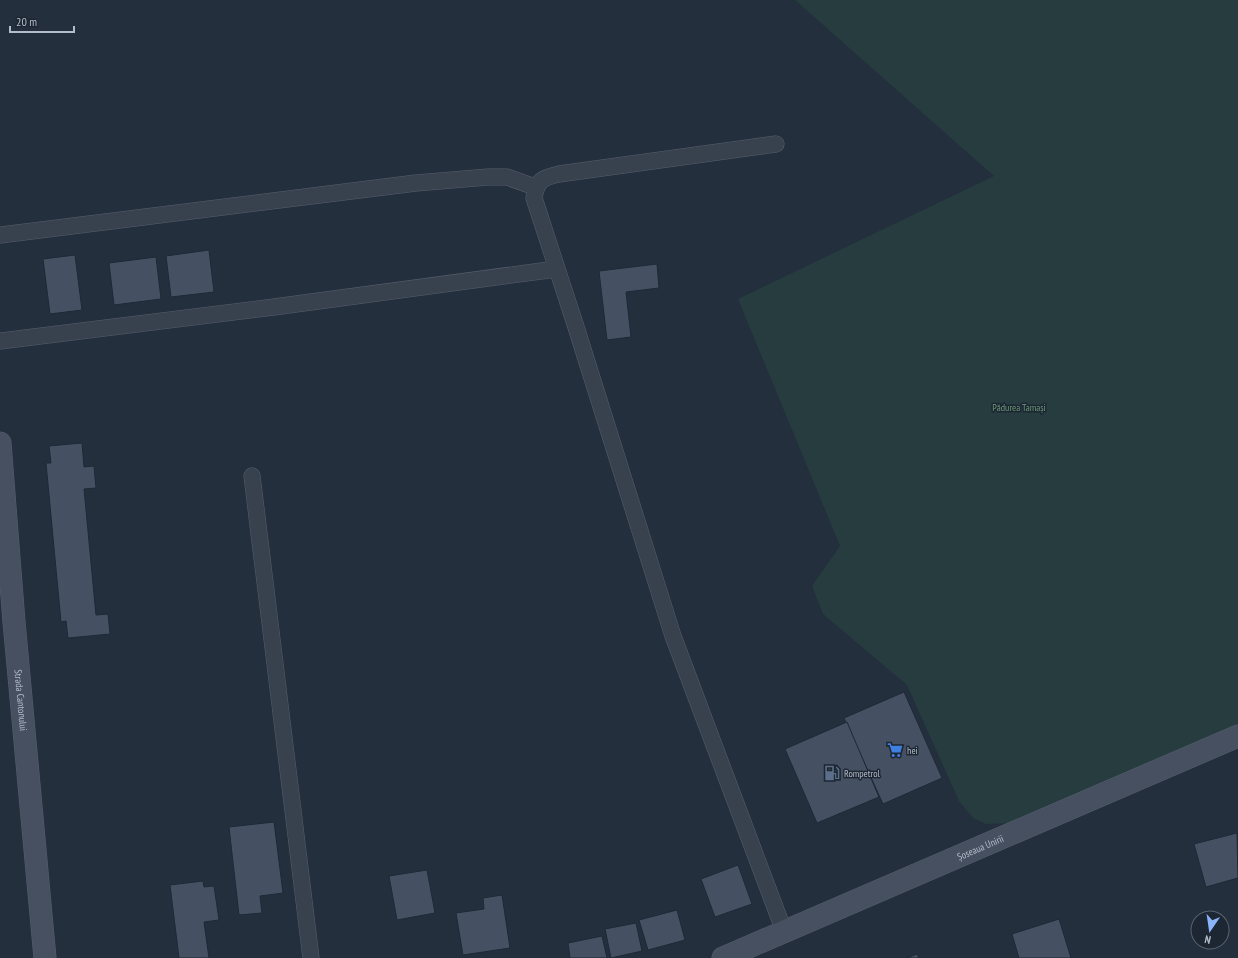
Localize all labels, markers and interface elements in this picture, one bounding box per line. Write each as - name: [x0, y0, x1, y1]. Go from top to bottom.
- scale bar: [10, 8, 74, 34]
- text: 20 m: [16, 14, 37, 29]
- park label: Pădurea Tamași: [992, 401, 1046, 414]
- street label: Strada Cantonului: [11, 669, 30, 731]
- supermarket icon: hei: [886, 741, 904, 759]
- place label: hei: [907, 744, 918, 757]
- fuel station icon: Rompetrol: [823, 764, 841, 782]
- place label: Rompetrol: [844, 767, 881, 780]
- street label: Șoseaua Unirii: [955, 832, 1006, 863]
- north arrow: [1190, 910, 1230, 950]
- text: N: [1203, 932, 1212, 947]

